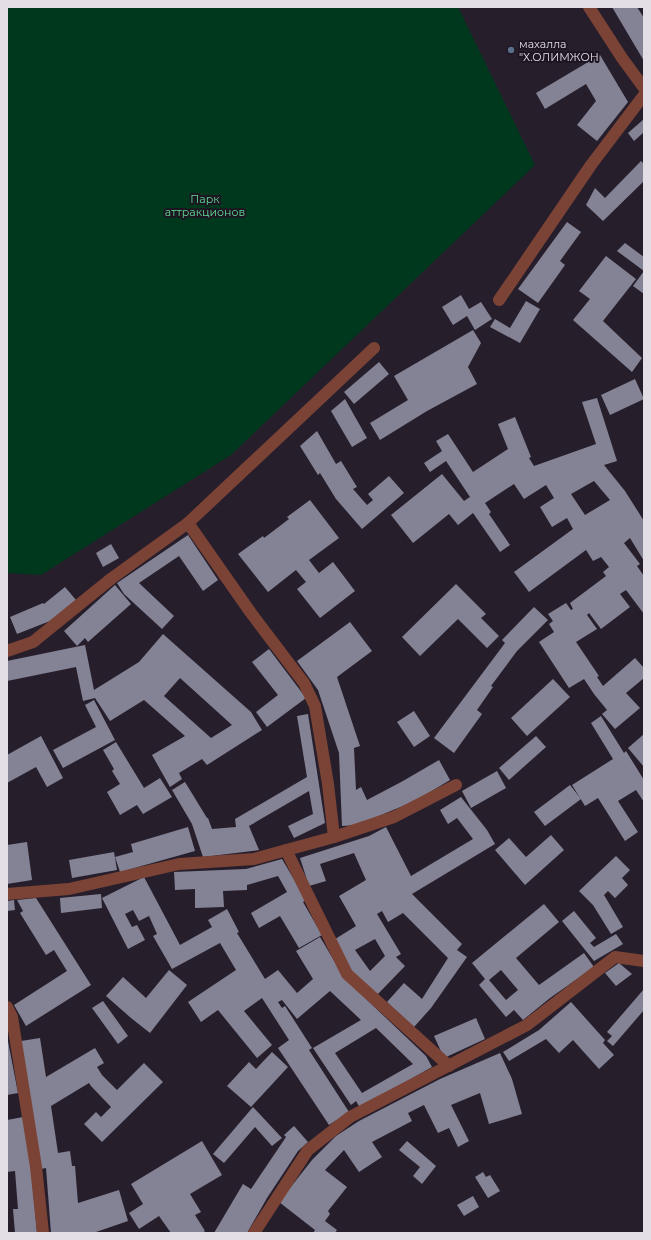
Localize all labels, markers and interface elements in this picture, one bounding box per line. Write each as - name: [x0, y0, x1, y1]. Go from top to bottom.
- place label: махалла "Х.ОЛИМЖОН: [519, 37, 599, 64]
- marker: махалла "Х.ОЛИМЖОН: [506, 45, 516, 55]
- park label: Парк аттракционов: [165, 192, 245, 219]

